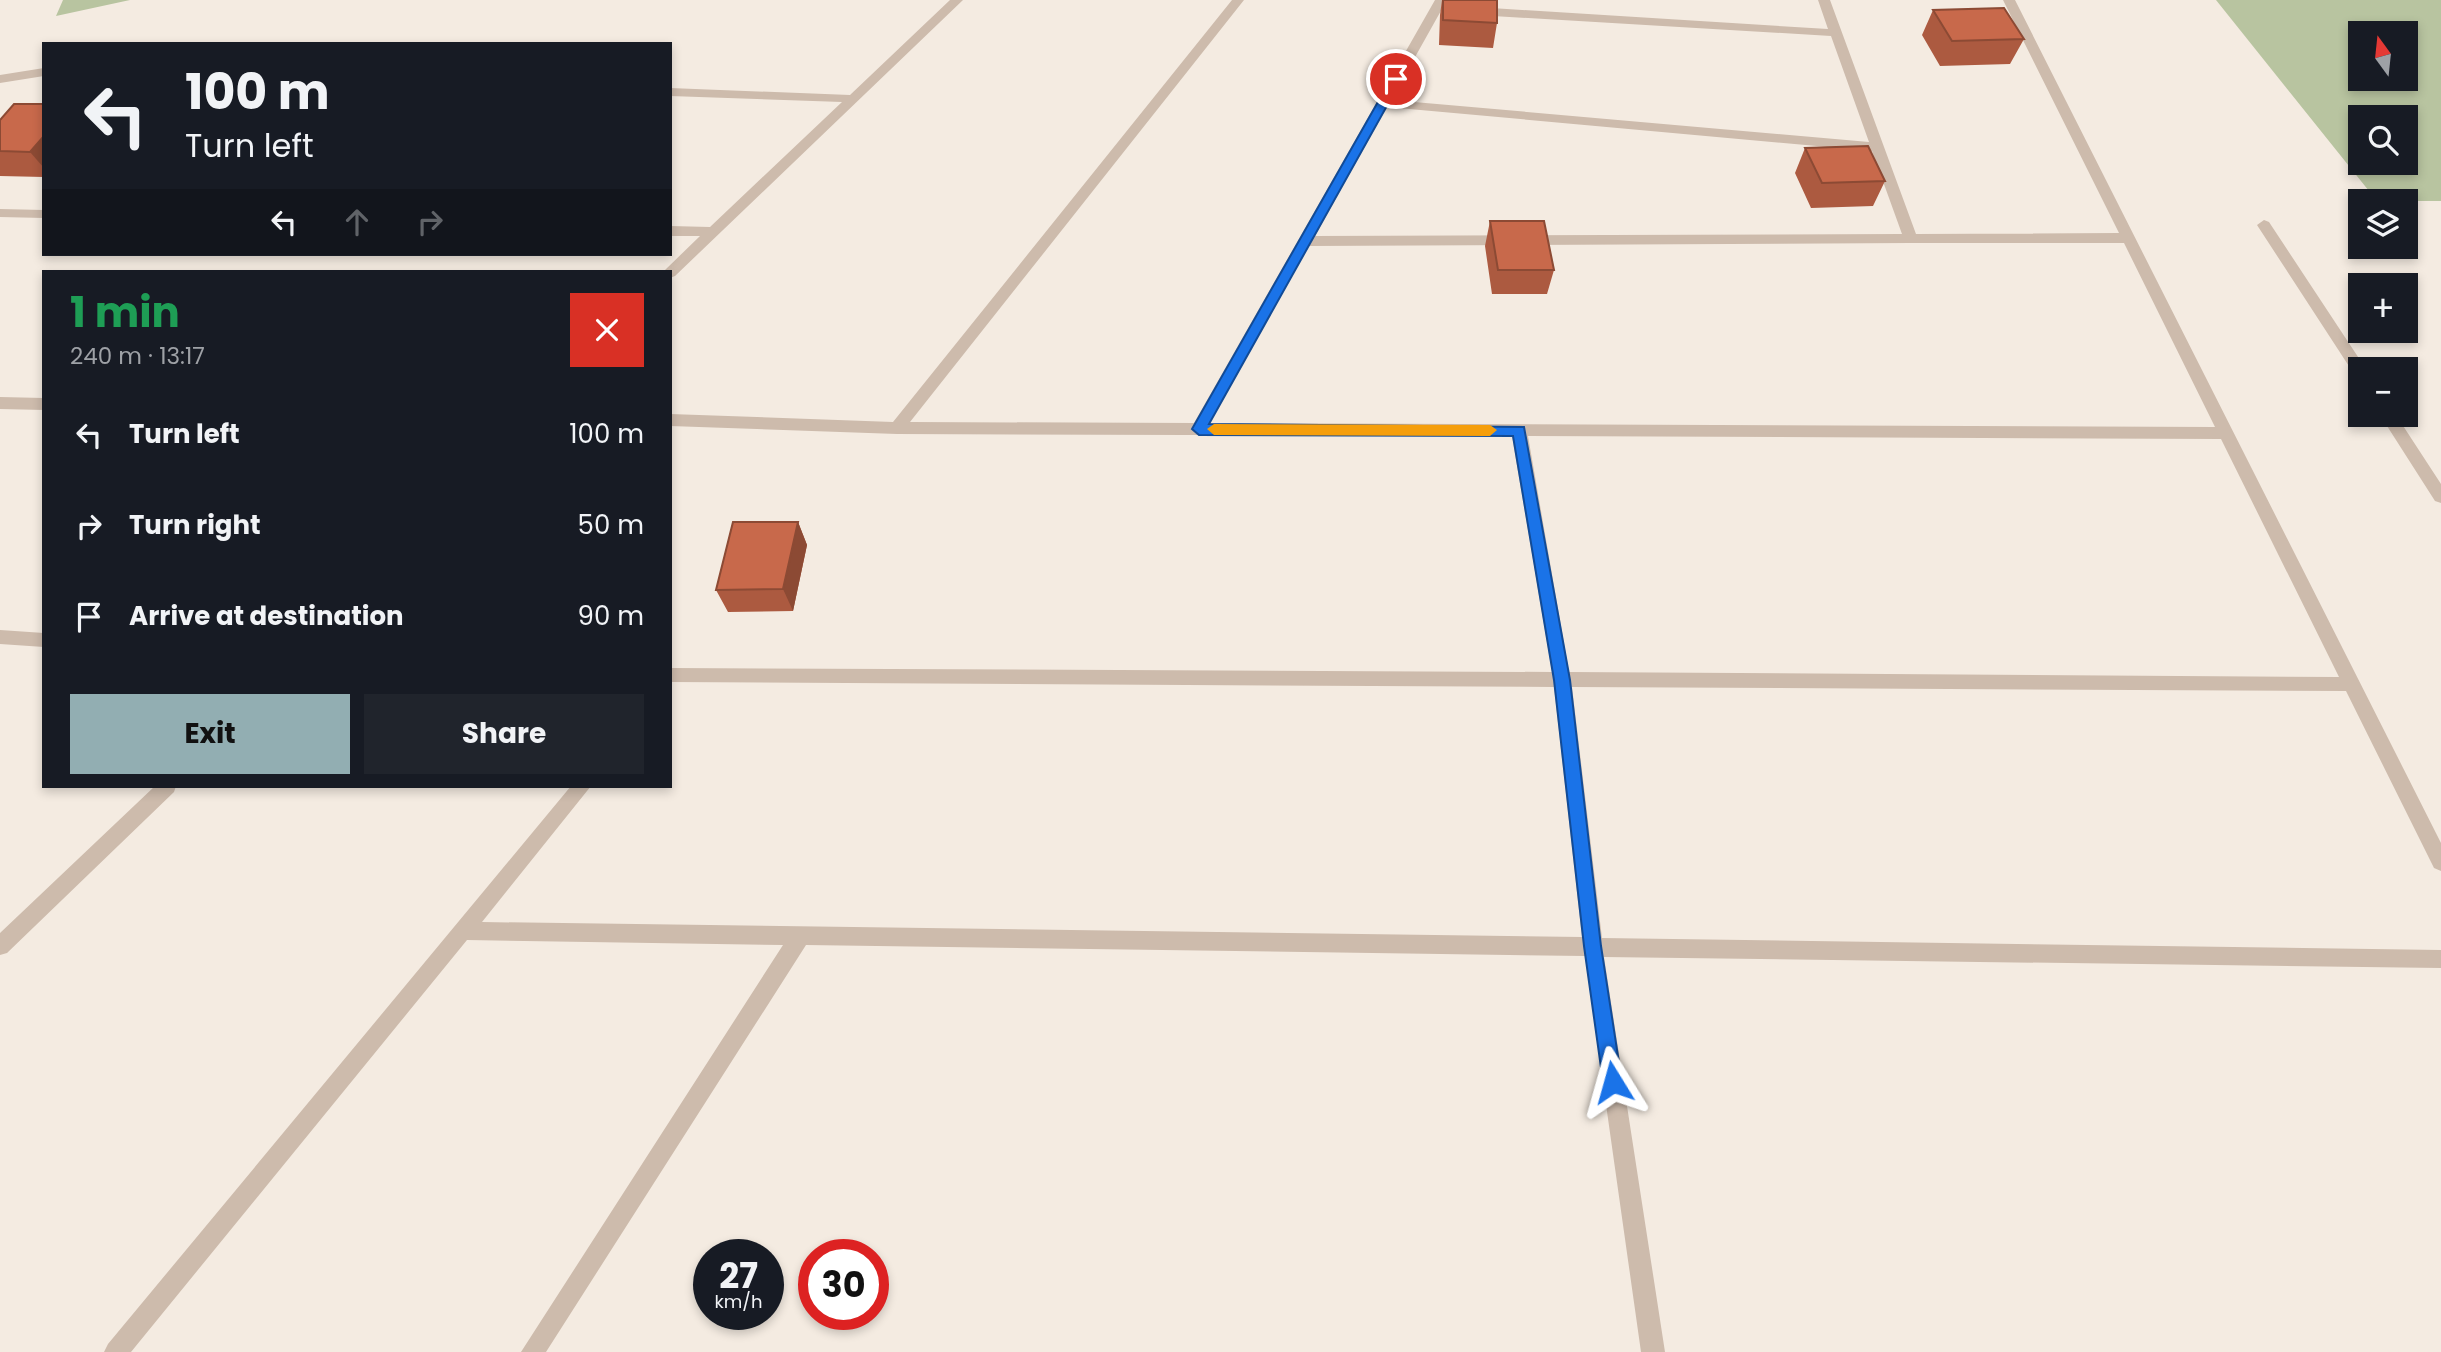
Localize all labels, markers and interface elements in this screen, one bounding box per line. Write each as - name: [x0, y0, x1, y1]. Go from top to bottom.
- north arrow: [2348, 21, 2418, 91]
- map controls: [2348, 21, 2418, 427]
- pin: [1366, 49, 1426, 109]
- text: 100 m: [185, 58, 330, 126]
- icon: arrive: [1377, 60, 1415, 98]
- icon: left: [70, 70, 161, 161]
- button: search: [2348, 105, 2418, 175]
- text: Turn left: [185, 123, 314, 168]
- button: layers: [2348, 189, 2418, 259]
- icon: left: [265, 203, 303, 241]
- icon: ahead: [338, 203, 376, 241]
- icon: right: [411, 203, 449, 241]
- button: +: [2348, 273, 2418, 343]
- text: 1 min: [70, 283, 180, 342]
- button: close: [570, 293, 644, 367]
- text: 240 m · 13:17: [70, 340, 205, 372]
- button: −: [2348, 357, 2418, 427]
- icon: left: [70, 416, 108, 454]
- text: Turn left: [129, 416, 240, 452]
- text: 100 m: [569, 416, 644, 452]
- icon: right: [70, 507, 108, 545]
- text: Turn right: [129, 507, 261, 543]
- text: 50 m: [578, 507, 644, 543]
- icon: arrive: [70, 598, 108, 636]
- text: Arrive at destination: [129, 598, 404, 634]
- text: 90 m: [578, 598, 644, 634]
- button: Exit: [70, 694, 350, 774]
- button: Share: [364, 694, 644, 774]
- position arrow: [1576, 1045, 1650, 1119]
- speed limit sign: 30: [798, 1239, 889, 1330]
- text: 27: [719, 1251, 758, 1300]
- text: km/h: [715, 1289, 762, 1314]

